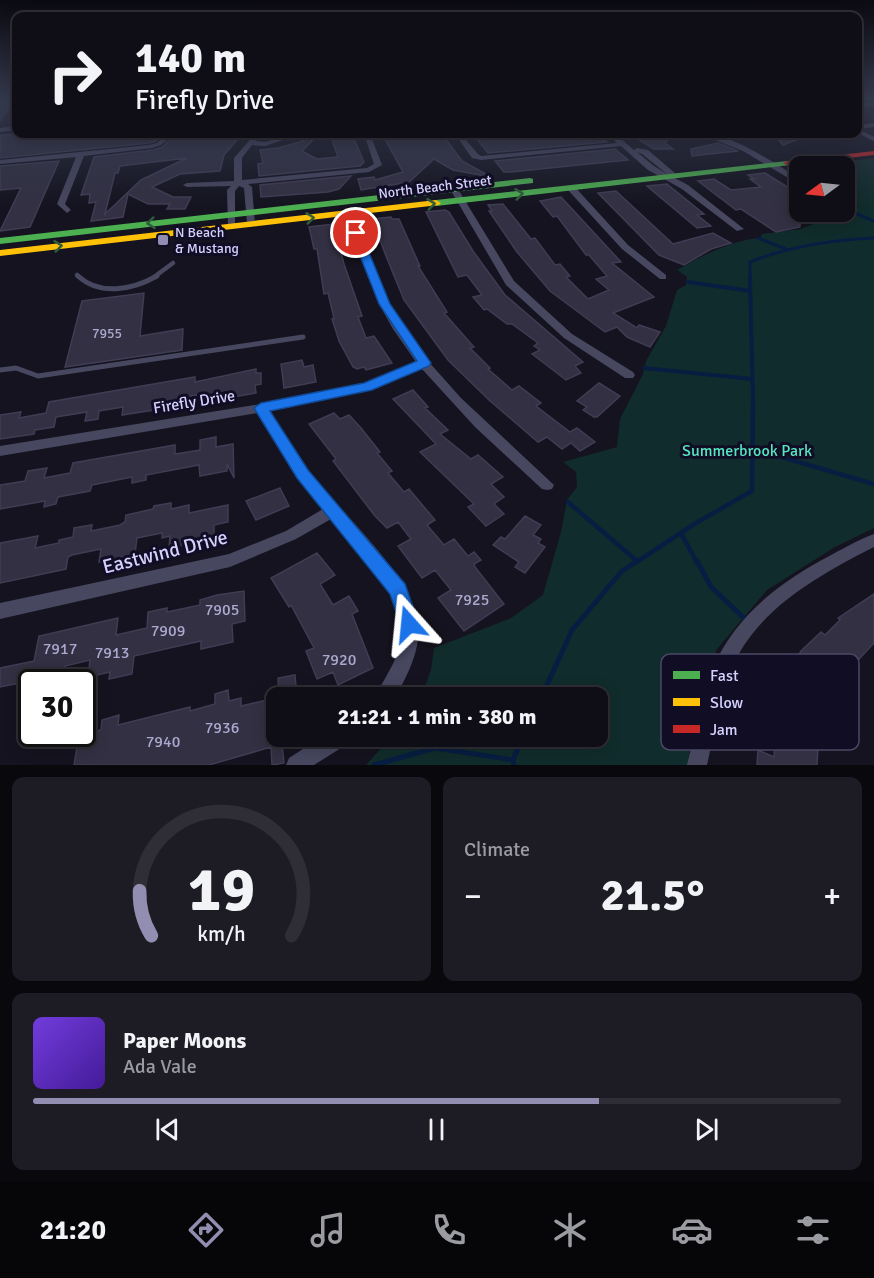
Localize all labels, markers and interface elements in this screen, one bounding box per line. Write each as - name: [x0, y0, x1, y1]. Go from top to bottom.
- text: 140 m: [135, 33, 246, 84]
- icon: right: [36, 36, 114, 114]
- text: Firefly Drive: [135, 84, 275, 117]
- north arrow: [789, 156, 855, 222]
- map controls: [789, 156, 855, 222]
- street label: North Beach Street: [377, 172, 493, 202]
- one-way arrow: [514, 188, 523, 200]
- one-way arrow: [427, 198, 436, 210]
- pin: [330, 207, 381, 258]
- one-way arrow: [305, 212, 314, 225]
- icon: arrive: [339, 216, 372, 249]
- one-way arrow: [147, 217, 156, 229]
- place label: N Beach & Mustang: [175, 224, 239, 257]
- marker: N Beach & Mustang: [156, 233, 170, 247]
- one-way arrow: [54, 240, 63, 253]
- house number: 7955: [92, 325, 122, 342]
- street label: Firefly Drive: [152, 386, 236, 418]
- park label: Summerbrook Park: [682, 441, 812, 461]
- street label: Eastwind Drive: [100, 524, 230, 580]
- house number: 7925: [455, 590, 489, 610]
- position arrow: [377, 592, 441, 656]
- house number: 7905: [205, 600, 239, 620]
- house number: 7909: [151, 621, 185, 641]
- house number: 7917: [43, 639, 77, 659]
- house number: 7913: [95, 643, 129, 663]
- house number: 7920: [322, 650, 356, 670]
- legend: [661, 654, 859, 750]
- text: Fast: [710, 666, 739, 686]
- speed limit sign: 30: [18, 669, 96, 747]
- text: Slow: [710, 693, 744, 713]
- text: 21:21 · 1 min · 380 m: [337, 703, 537, 730]
- house number: 7936: [205, 718, 239, 738]
- text: Jam: [710, 720, 738, 740]
- house number: 7940: [146, 732, 180, 752]
- text: Climate: [464, 837, 530, 862]
- text: 19: [188, 851, 255, 928]
- text: 21.5°: [601, 868, 704, 923]
- text: −: [464, 876, 482, 917]
- text: +: [823, 876, 841, 917]
- text: km/h: [197, 921, 246, 947]
- text: Paper Moons: [123, 1027, 246, 1054]
- text: Ada Vale: [123, 1054, 197, 1079]
- icon: previous: [151, 1113, 184, 1146]
- icon: pause: [420, 1113, 453, 1146]
- icon: next: [690, 1113, 723, 1146]
- icon: directions: [185, 1209, 227, 1251]
- icon: music: [307, 1209, 349, 1251]
- icon: phone: [428, 1209, 470, 1251]
- icon: climate: [549, 1209, 591, 1251]
- icon: car: [671, 1209, 713, 1251]
- icon: filters: [792, 1209, 834, 1251]
- text: 21:20: [40, 1214, 106, 1247]

